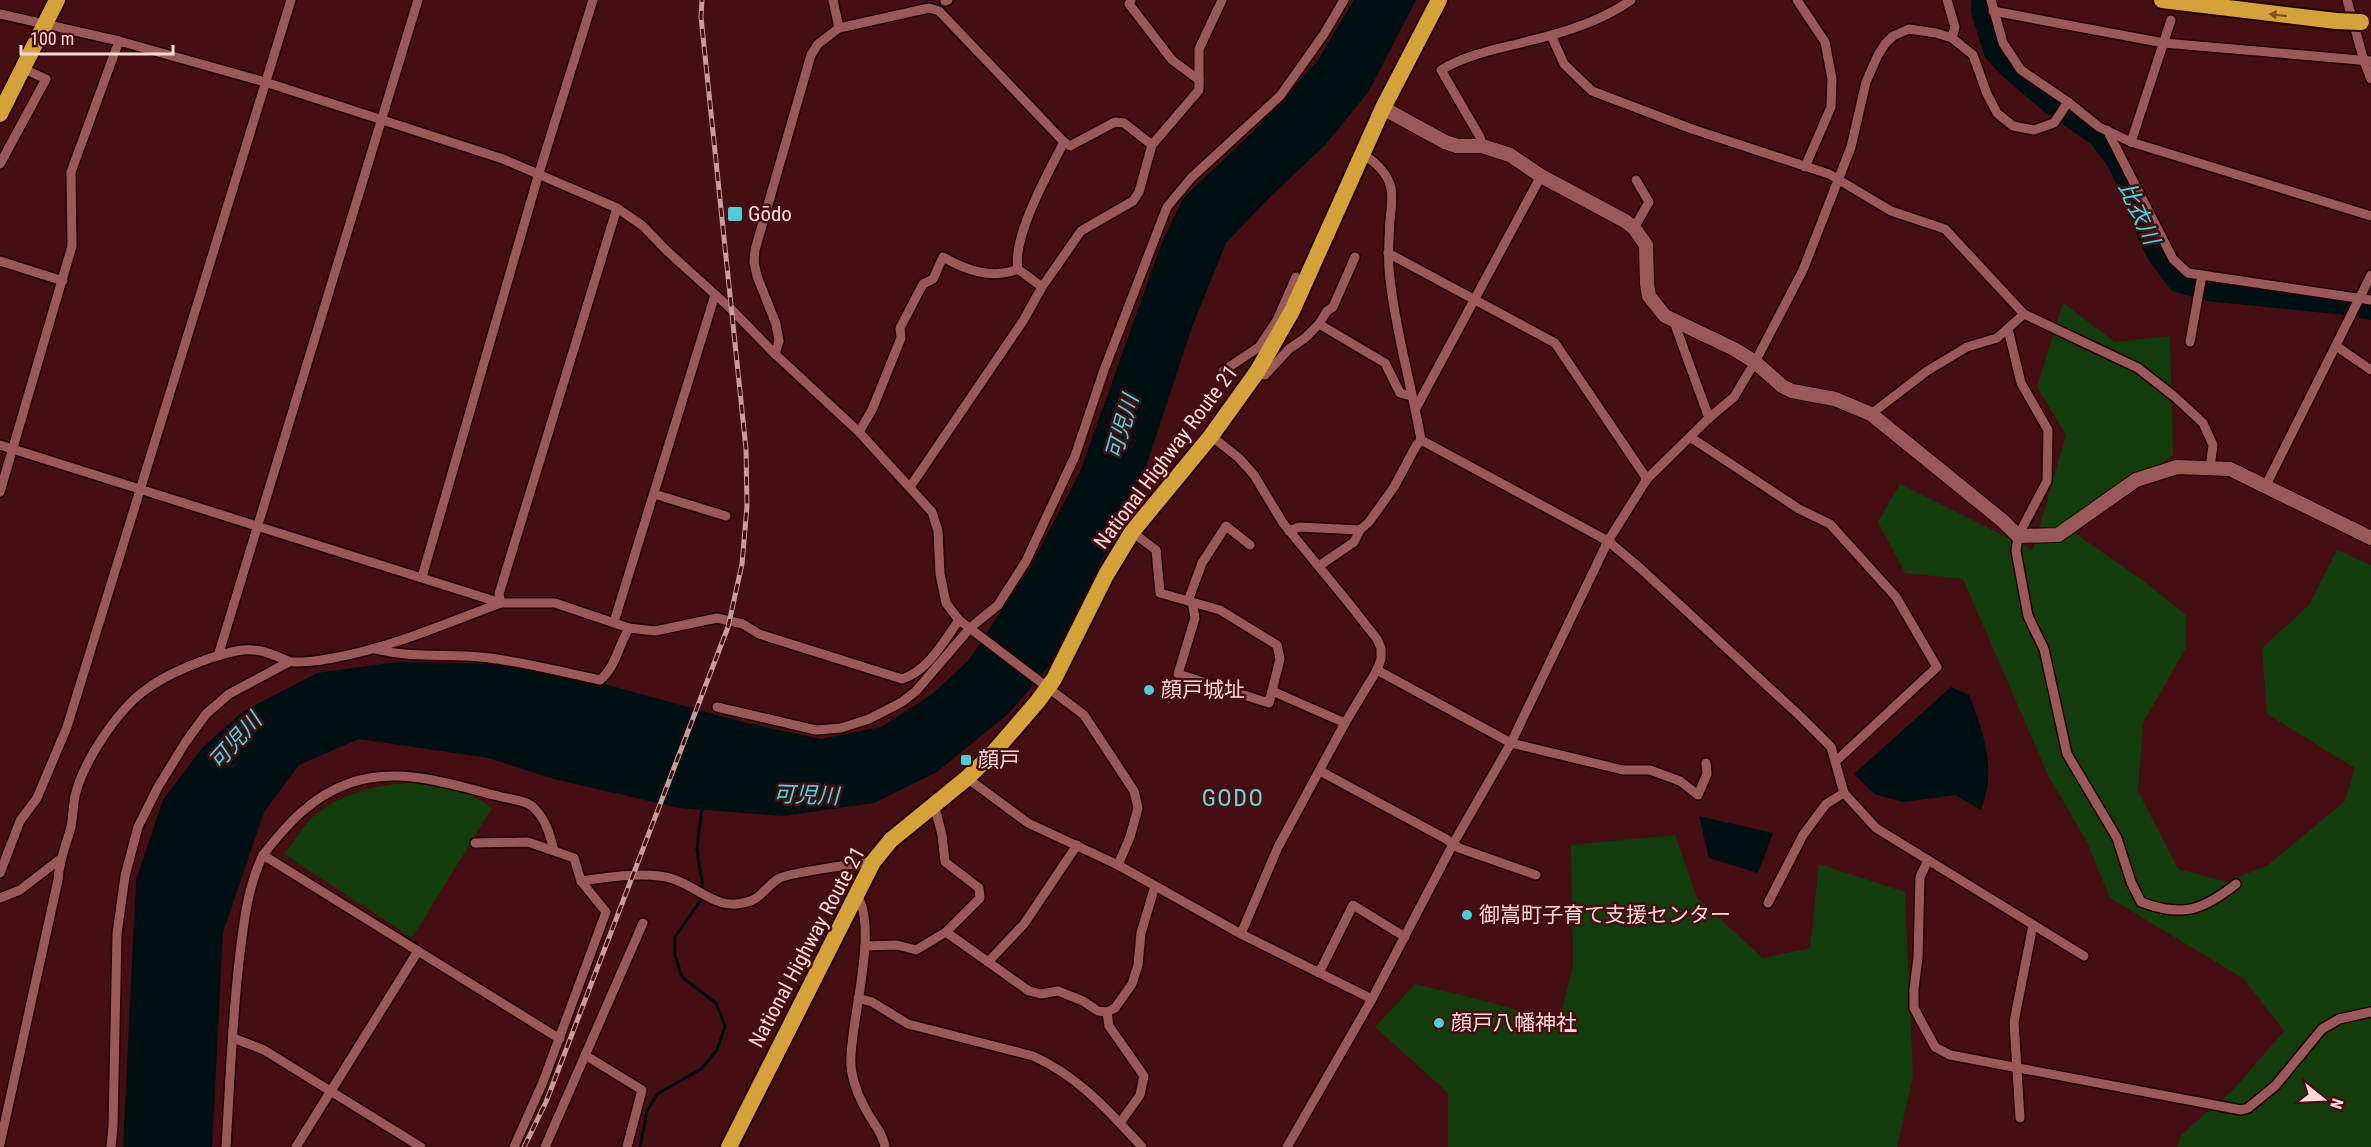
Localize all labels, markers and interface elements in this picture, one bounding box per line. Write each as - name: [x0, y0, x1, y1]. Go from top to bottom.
- one-way arrow: [2268, 11, 2287, 20]
- scale bar: [21, 18, 172, 56]
- text: 100 m: [30, 28, 74, 49]
- water label: 比衣川: [2114, 178, 2165, 250]
- place label: Gōdo: [748, 202, 792, 226]
- marker: Gōdo: [726, 205, 744, 223]
- street label: National Highway Route 21: [1089, 361, 1243, 553]
- water label: 可児川: [1101, 390, 1144, 462]
- place label: 顔戸城址: [1161, 678, 1245, 702]
- marker: 顔戸城址: [1142, 683, 1156, 697]
- water label: 可児川: [204, 707, 268, 774]
- place label: 顔戸: [978, 748, 1020, 772]
- marker: 顔戸: [959, 753, 973, 767]
- water label: 可児川: [773, 781, 841, 809]
- district label: GODO: [1202, 784, 1264, 812]
- street label: National Highway Route 21: [744, 843, 870, 1051]
- place label: 御嵩町子育て支援センター: [1479, 903, 1731, 927]
- marker: 御嵩町子育て支援センター: [1460, 908, 1474, 922]
- place label: 顔戸八幡神社: [1451, 1011, 1577, 1035]
- marker: 顔戸八幡神社: [1432, 1016, 1446, 1030]
- north arrow: [2293, 1069, 2353, 1129]
- text: N: [2326, 1096, 2347, 1111]

